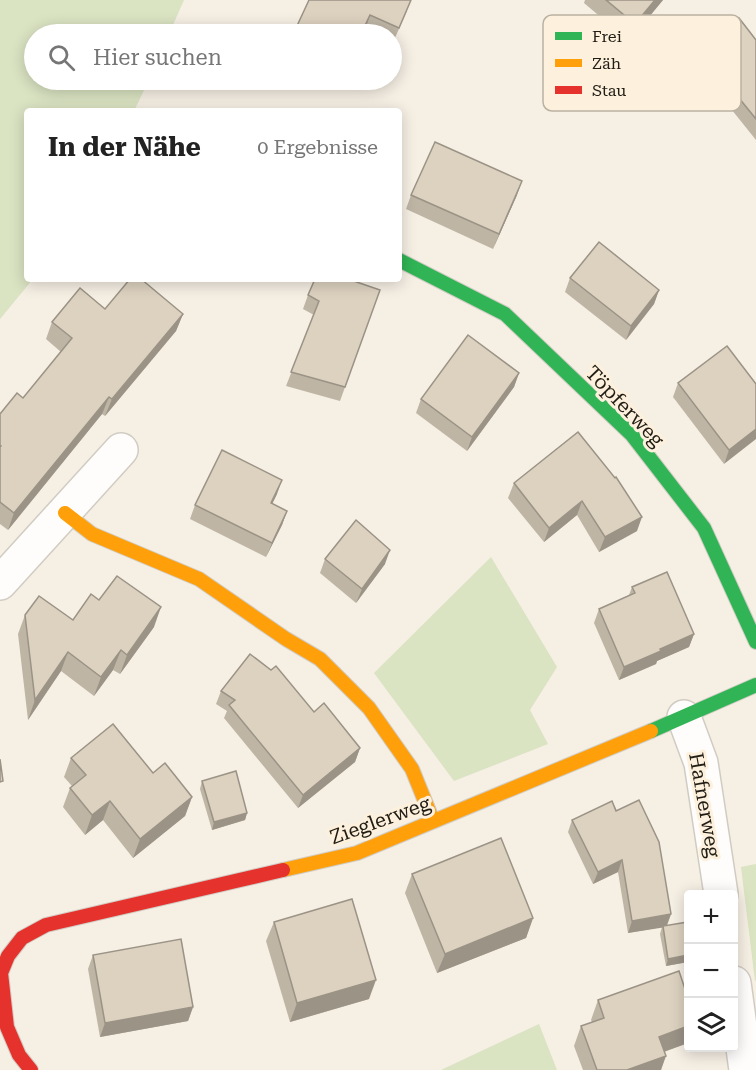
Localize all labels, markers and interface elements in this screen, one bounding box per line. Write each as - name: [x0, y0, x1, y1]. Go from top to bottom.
- legend: [543, 15, 741, 111]
- search box: [24, 24, 402, 90]
- text: Frei: [592, 27, 622, 46]
- icon: search: [45, 41, 78, 74]
- text: Hier suchen: [93, 45, 222, 70]
- text: Zäh: [592, 54, 621, 73]
- text: Stau: [592, 81, 626, 100]
- text: In der Nähe: [48, 132, 201, 162]
- text: 0 Ergebnisse: [257, 135, 378, 159]
- street label: Töpferweg: [581, 361, 670, 452]
- street label: Hafnerweg: [684, 751, 726, 860]
- street label: Zieglerweg: [326, 791, 434, 849]
- map controls: [684, 890, 738, 1052]
- button: +: [684, 890, 738, 944]
- button: −: [684, 944, 738, 998]
- button: layers: [684, 998, 738, 1052]

